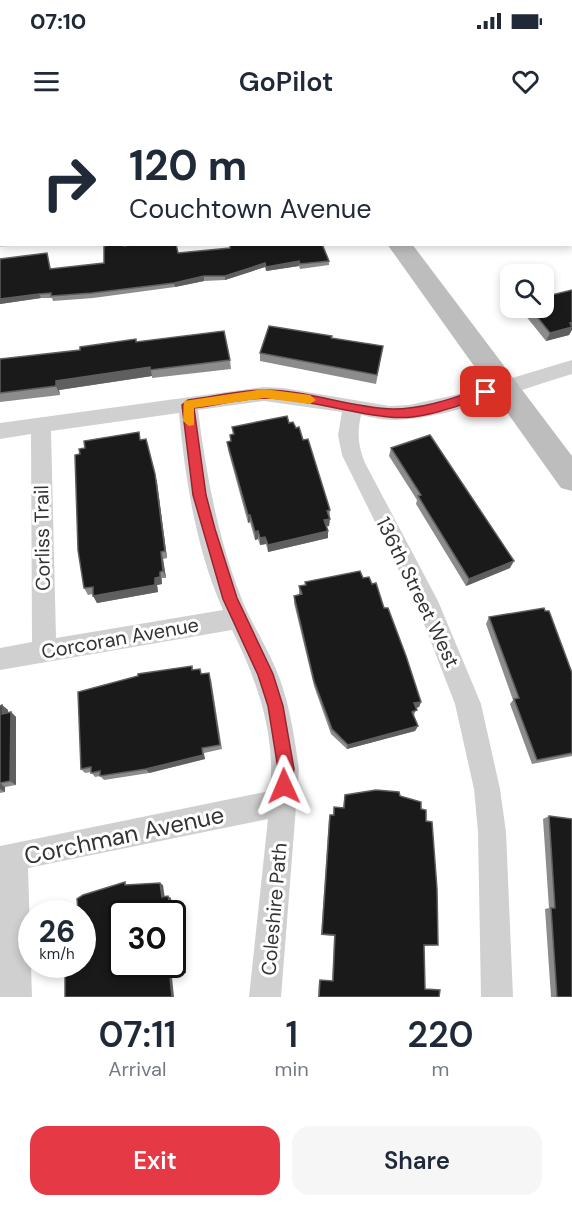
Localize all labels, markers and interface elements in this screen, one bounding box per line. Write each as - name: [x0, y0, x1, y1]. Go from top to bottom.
- text: 07:10: [30, 7, 86, 36]
- text: GoPilot: [239, 64, 333, 99]
- icon: menu: [30, 65, 63, 98]
- icon: heart: [509, 65, 542, 98]
- text: 120 m: [129, 138, 247, 193]
- icon: right: [30, 144, 108, 222]
- text: Couchtown Avenue: [129, 191, 372, 226]
- map controls: [500, 264, 554, 318]
- button: search: [500, 264, 554, 318]
- pin: [460, 366, 511, 417]
- icon: arrive: [469, 375, 502, 408]
- street label: Corliss Trail: [28, 485, 56, 591]
- street label: 136th Street West: [370, 512, 466, 672]
- street label: Corcoran Avenue: [39, 611, 201, 665]
- position arrow: [252, 754, 316, 818]
- street label: Corchman Avenue: [21, 799, 227, 871]
- street label: Coleshire Path: [255, 842, 293, 976]
- speed limit sign: 30: [108, 900, 186, 978]
- text: 26: [39, 912, 75, 951]
- text: km/h: [39, 944, 75, 964]
- text: 07:11: [98, 1011, 176, 1058]
- text: 1: [285, 1011, 298, 1058]
- text: 220: [407, 1011, 474, 1058]
- text: Arrival: [108, 1056, 166, 1082]
- text: min: [275, 1056, 309, 1082]
- text: m: [431, 1056, 449, 1082]
- button: Exit: [30, 1126, 280, 1195]
- button: Share: [292, 1126, 542, 1195]

